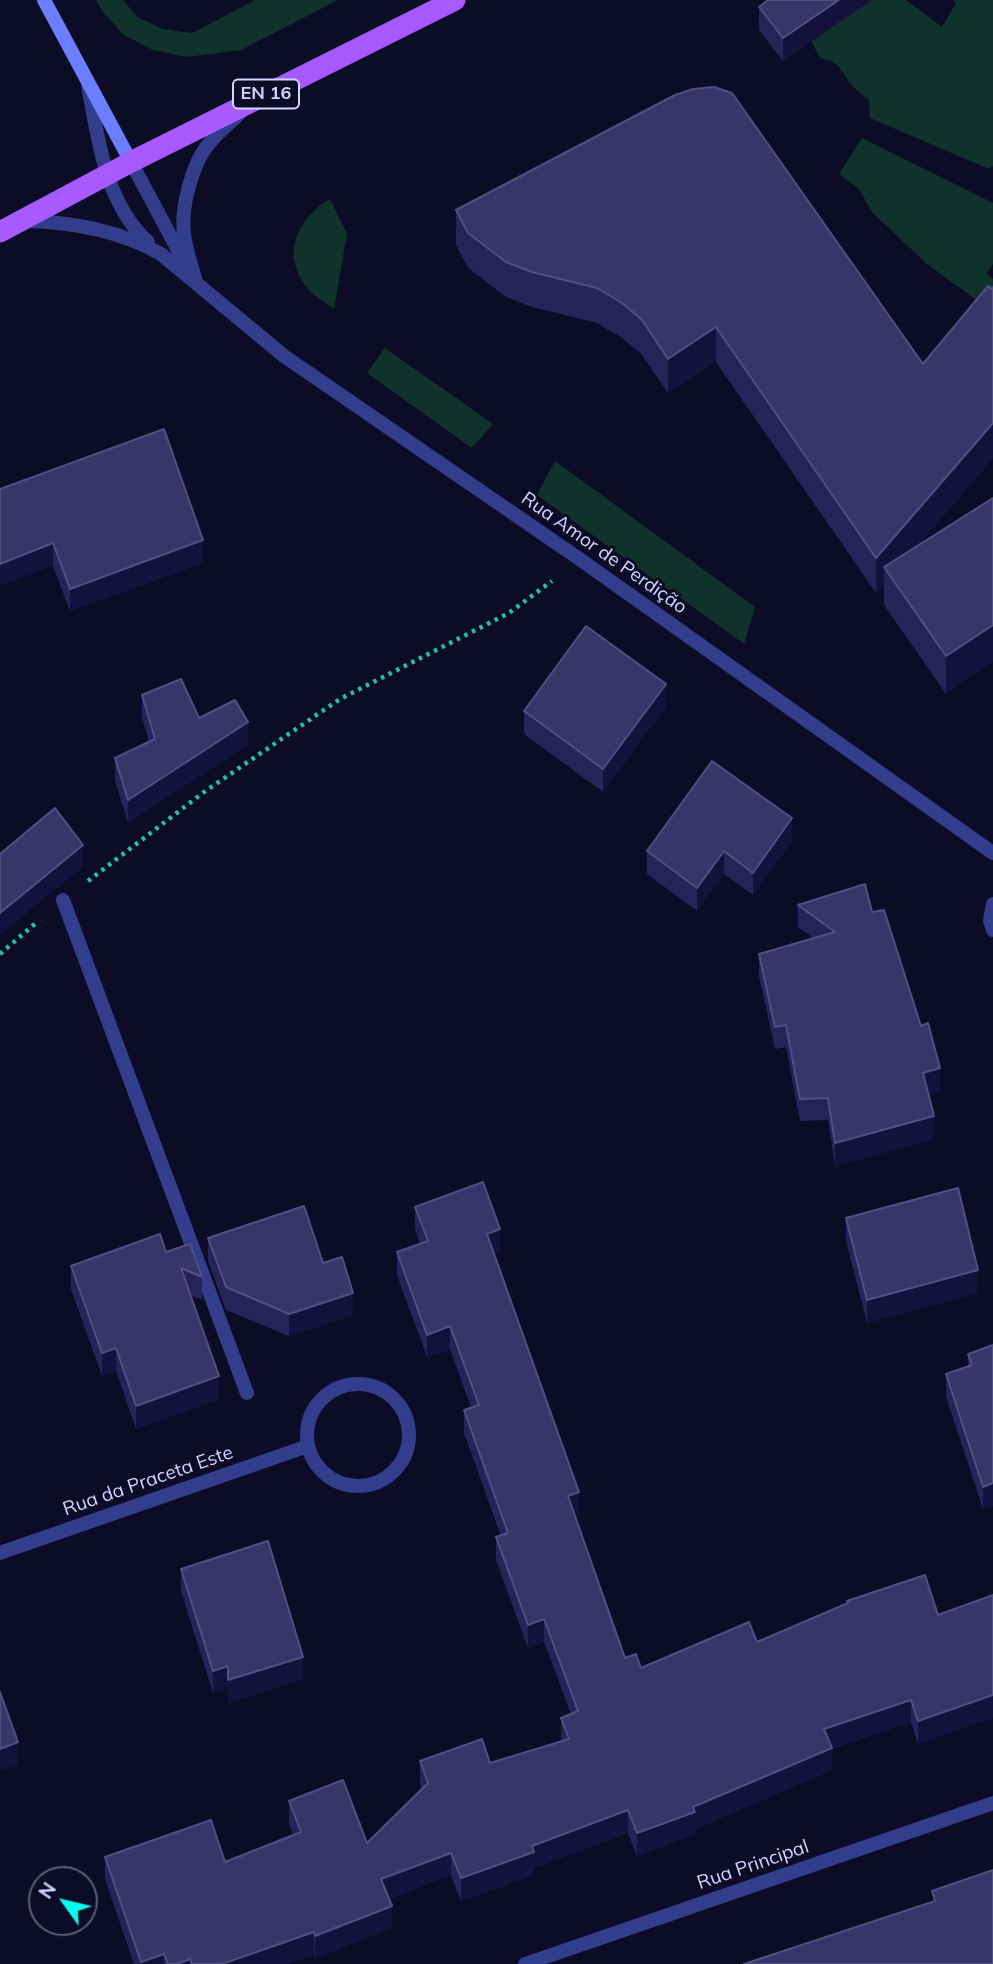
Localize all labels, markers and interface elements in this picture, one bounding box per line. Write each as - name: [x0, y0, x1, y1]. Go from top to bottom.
- road number: EN 16: [233, 80, 299, 108]
- street label: Rua Amor de Perdição: [517, 487, 691, 619]
- street label: Rua da Praceta Este: [60, 1441, 236, 1521]
- street label: Rua Principal: [694, 1835, 812, 1895]
- north arrow: [28, 1866, 98, 1936]
- text: N: [33, 1878, 61, 1903]

